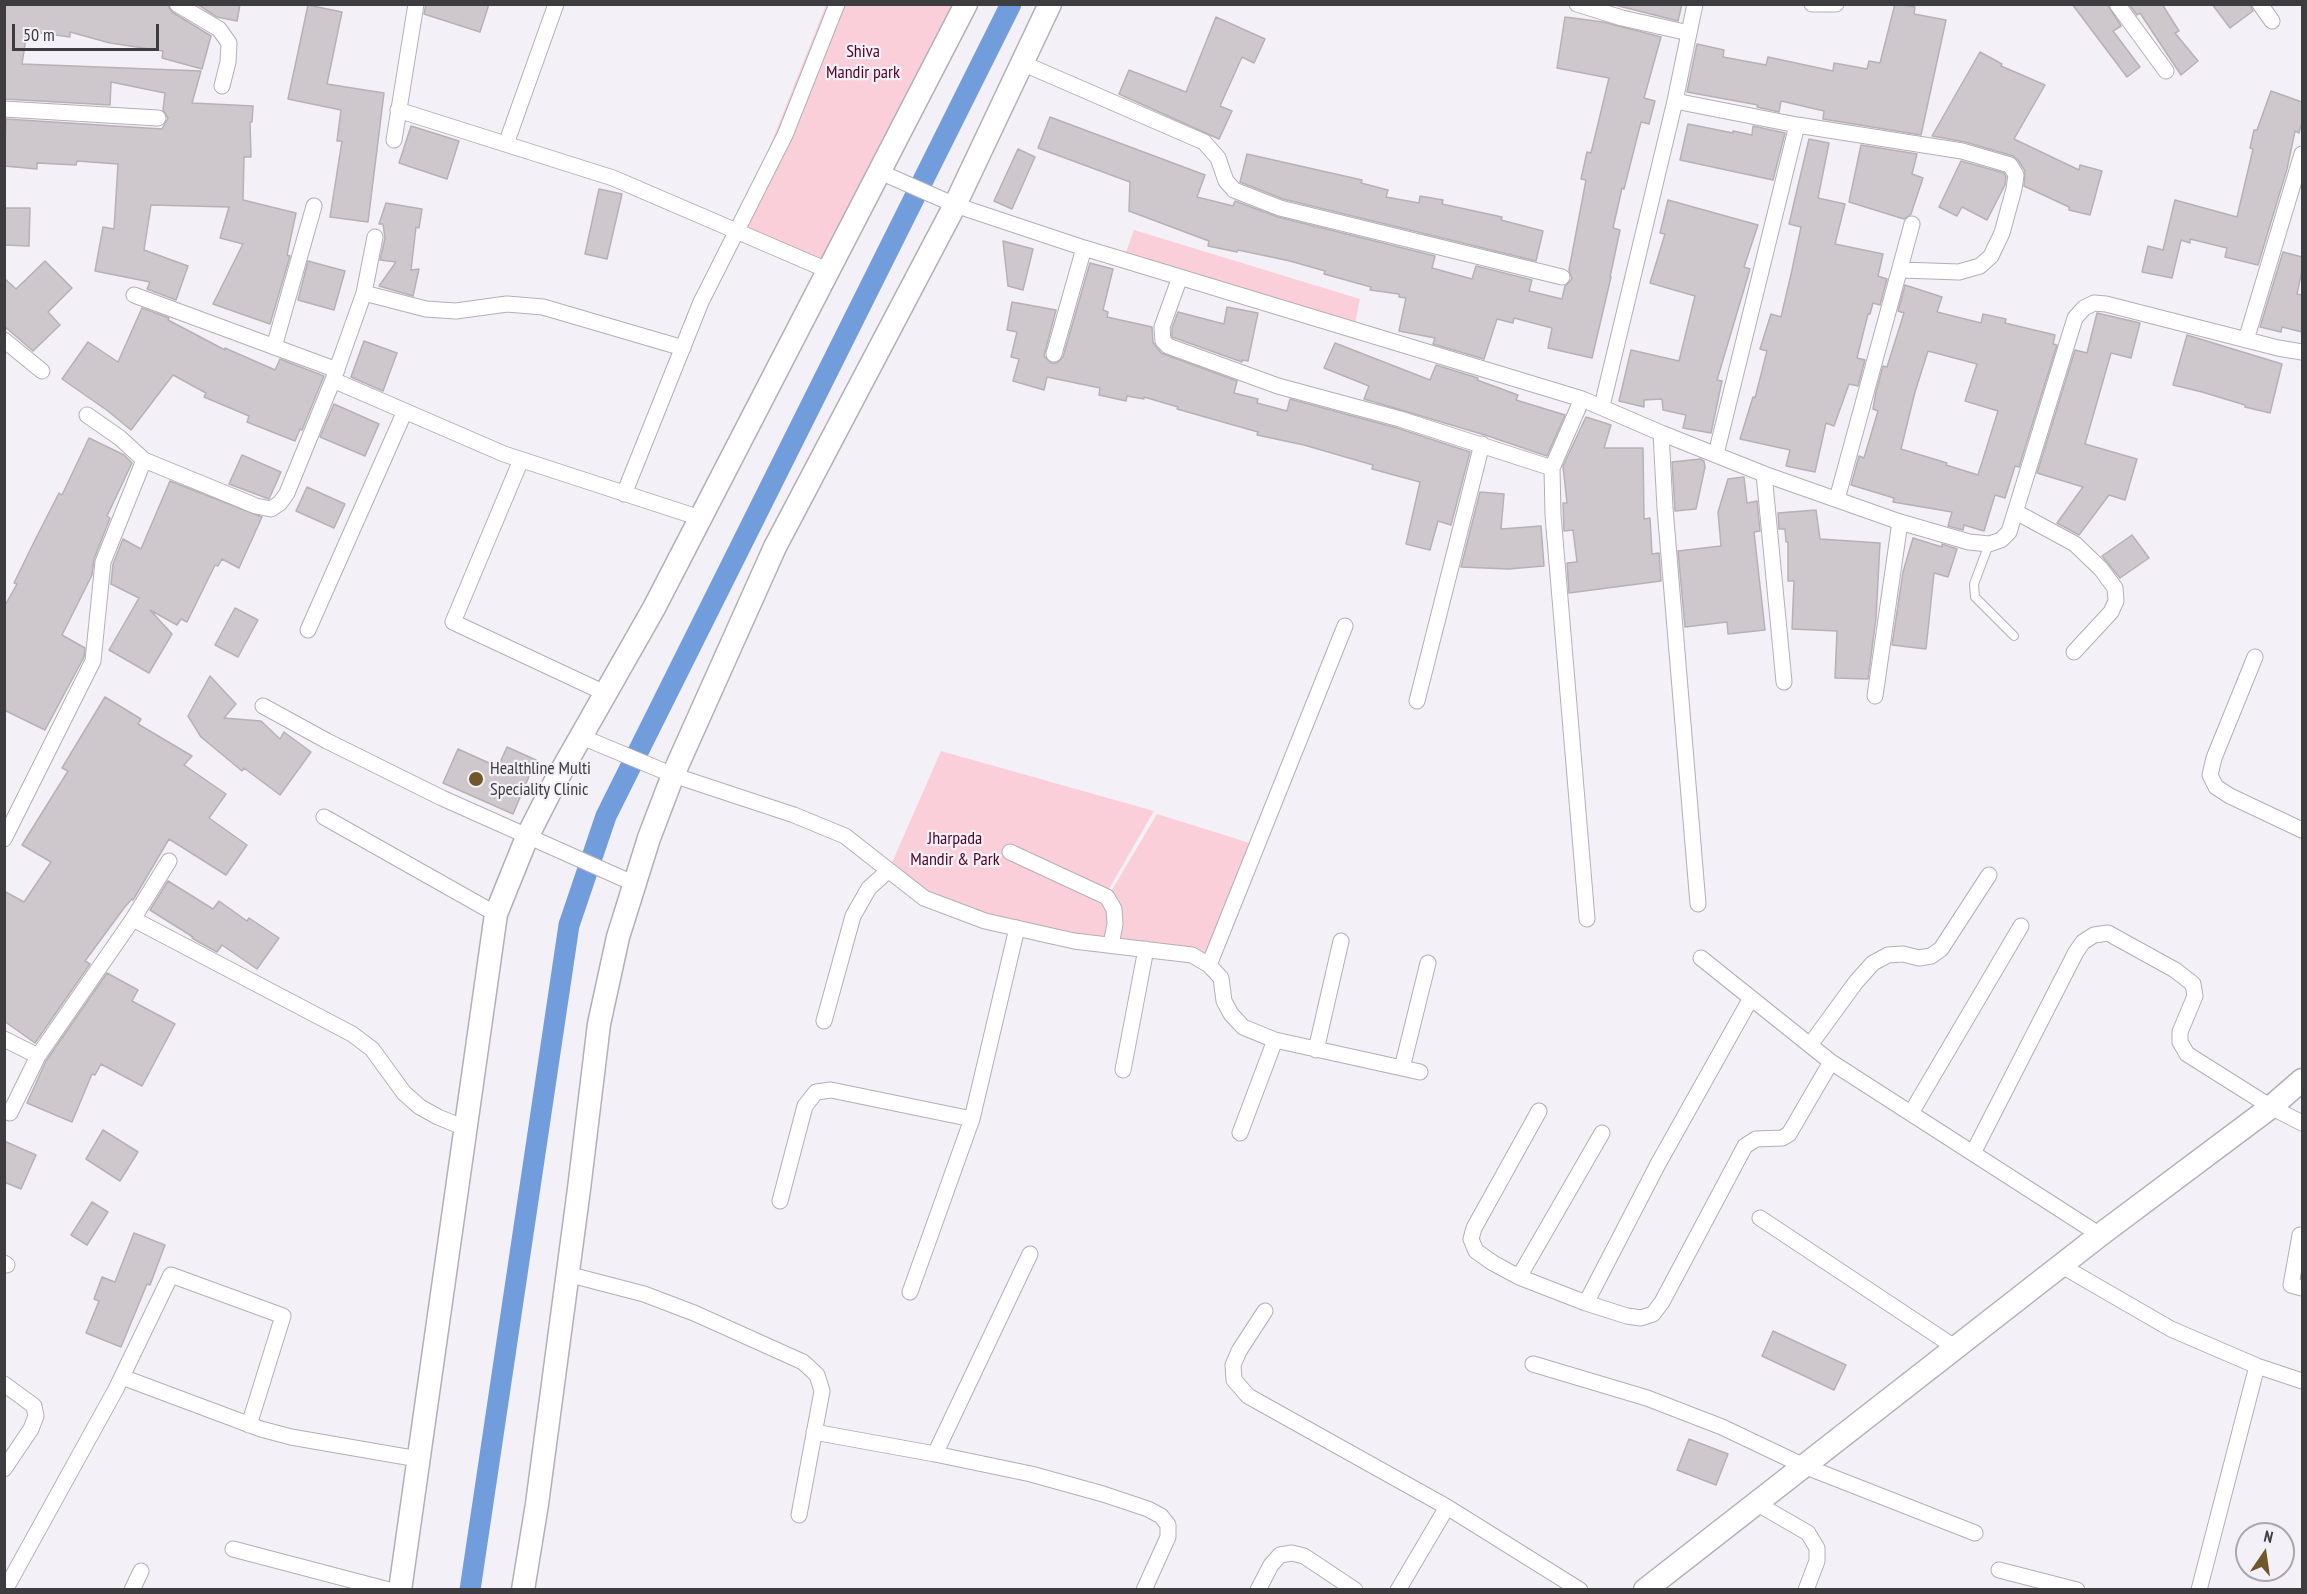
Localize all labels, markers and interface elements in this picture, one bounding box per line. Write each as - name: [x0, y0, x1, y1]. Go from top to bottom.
- scale bar: [15, 12, 162, 50]
- text: 50 m: [23, 23, 55, 46]
- park label: Shiva Mandir park: [826, 41, 900, 84]
- place label: Healthline Multi Speciality Clinic: [490, 758, 591, 800]
- marker: Healthline Multi Speciality Clinic: [467, 770, 485, 788]
- park label: Jharpada Mandir & Park: [910, 828, 1000, 870]
- north arrow: [2235, 1522, 2295, 1582]
- text: N: [2262, 1526, 2275, 1547]

